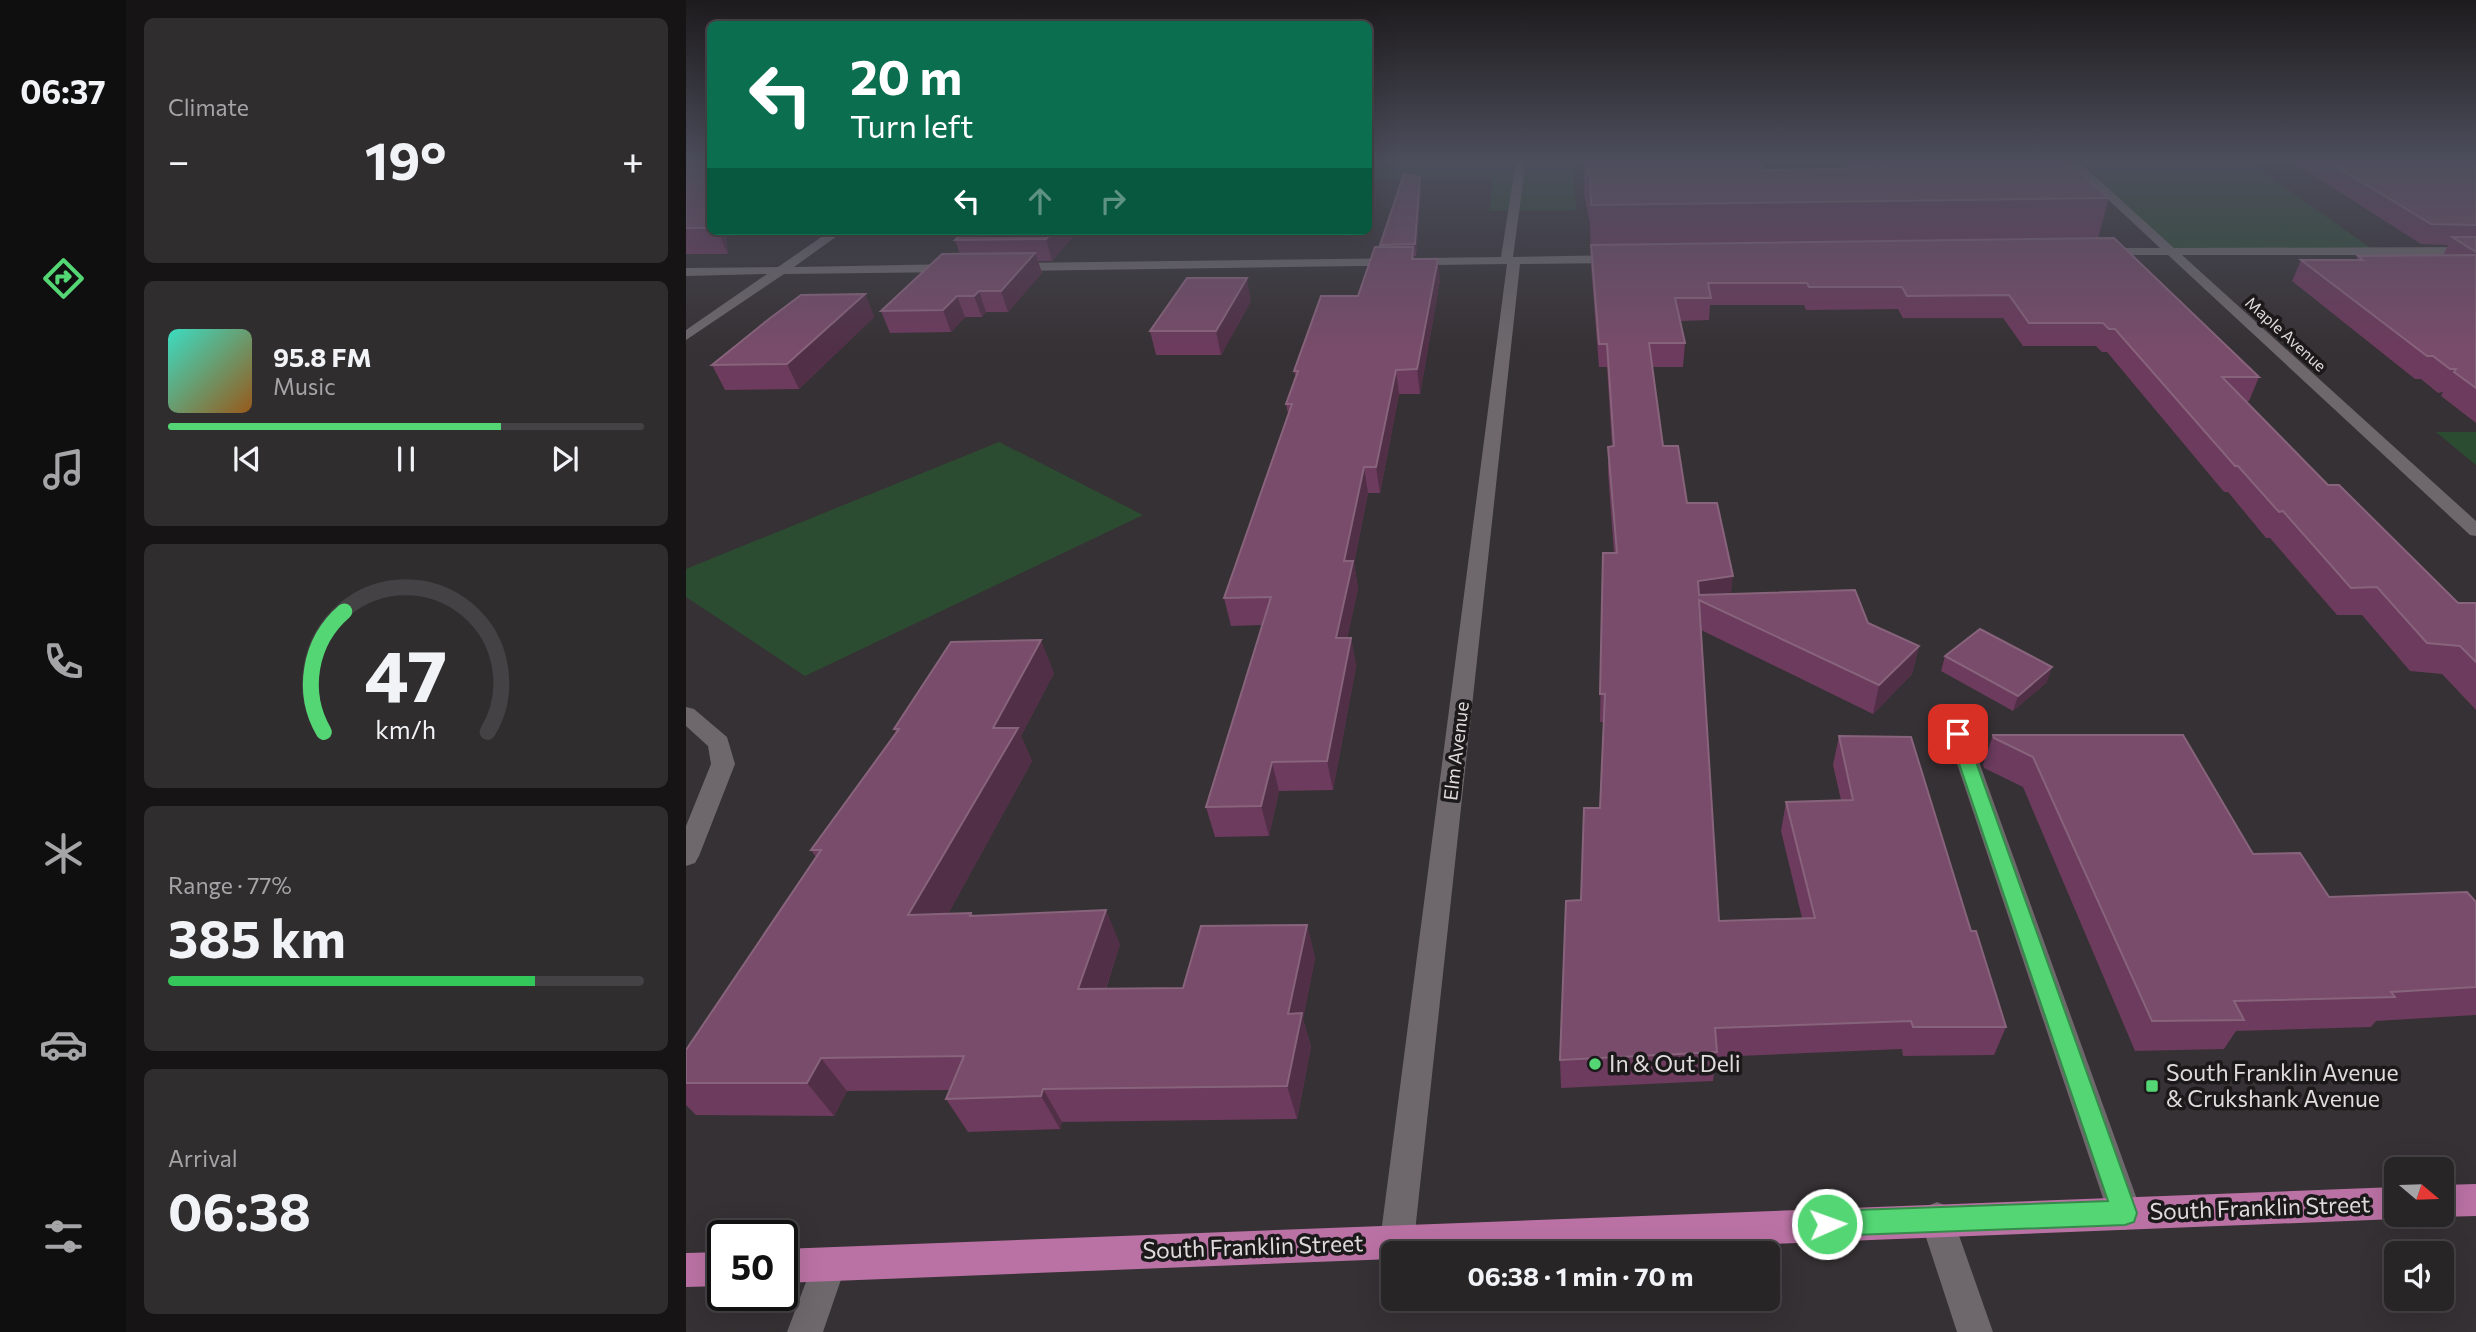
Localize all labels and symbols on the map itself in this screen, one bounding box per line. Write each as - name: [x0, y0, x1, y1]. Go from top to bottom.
- street label: Maple Avenue: [2242, 292, 2331, 375]
- street label: Elm Avenue: [1438, 700, 1473, 802]
- pin: [1928, 704, 1988, 764]
- place label: In & Out Deli: [1609, 1049, 1741, 1077]
- marker: In & Out Deli: [1587, 1056, 1603, 1072]
- place label: South Franklin Avenue & Crukshank Avenue: [2166, 1058, 2399, 1112]
- marker: South Franklin Avenue & Crukshank Avenue: [2144, 1078, 2160, 1094]
- north arrow: [2384, 1157, 2454, 1227]
- position arrow: [1790, 1187, 1864, 1261]
- street label: South Franklin Street: [2149, 1189, 2371, 1225]
- speed limit sign: 50: [707, 1220, 798, 1311]
- street label: South Franklin Street: [1142, 1228, 1364, 1264]

